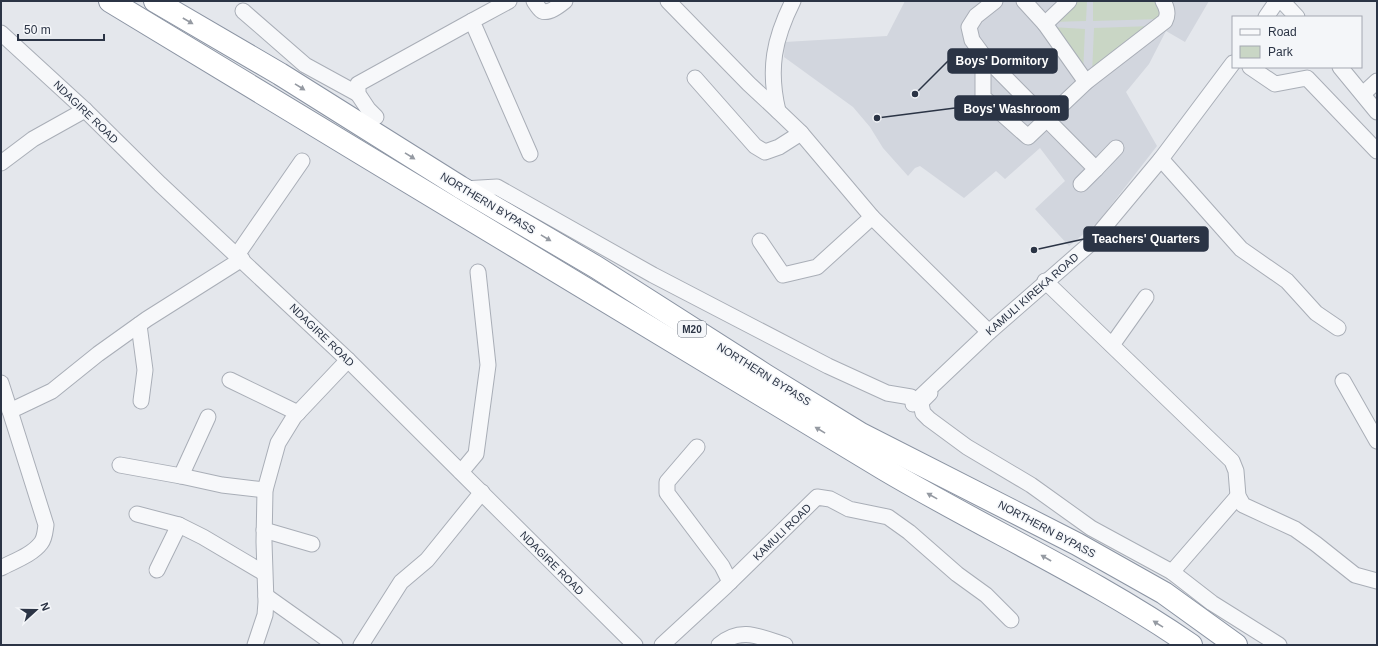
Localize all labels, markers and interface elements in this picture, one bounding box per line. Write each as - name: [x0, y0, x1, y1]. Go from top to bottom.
- scale bar: [18, 16, 104, 42]
- legend: [1232, 16, 1362, 68]
- one-way arrow: [182, 17, 194, 24]
- text: 50 m: [24, 23, 51, 37]
- text: Road: [1268, 25, 1297, 39]
- text: Park: [1268, 45, 1294, 59]
- callout: Boys' Dormitory: [948, 49, 1057, 73]
- text: Boys' Dormitory: [956, 54, 1049, 68]
- street label: NDAGIRE ROAD: [51, 78, 121, 146]
- one-way arrow: [295, 83, 305, 91]
- callout: Boys' Washroom: [955, 96, 1068, 120]
- text: Boys' Washroom: [963, 102, 1061, 116]
- one-way arrow: [405, 152, 416, 160]
- street label: NORTHERN BYPASS: [438, 170, 538, 236]
- callout: Teachers' Quarters: [1084, 227, 1208, 251]
- text: Teachers' Quarters: [1092, 232, 1200, 246]
- one-way arrow: [540, 234, 552, 241]
- street label: KAMULI KIREKA ROAD: [983, 251, 1081, 337]
- street label: NDAGIRE ROAD: [287, 301, 357, 369]
- road number: M20: [678, 321, 706, 337]
- street label: NORTHERN BYPASS: [715, 340, 813, 408]
- one-way arrow: [814, 427, 826, 434]
- one-way arrow: [926, 492, 938, 499]
- street label: NORTHERN BYPASS: [996, 498, 1098, 560]
- street label: KAMULI ROAD: [751, 501, 813, 563]
- street label: NDAGIRE ROAD: [518, 529, 586, 597]
- one-way arrow: [1040, 555, 1052, 562]
- north arrow: [16, 590, 56, 630]
- text: N: [38, 601, 52, 612]
- one-way arrow: [1152, 620, 1164, 627]

